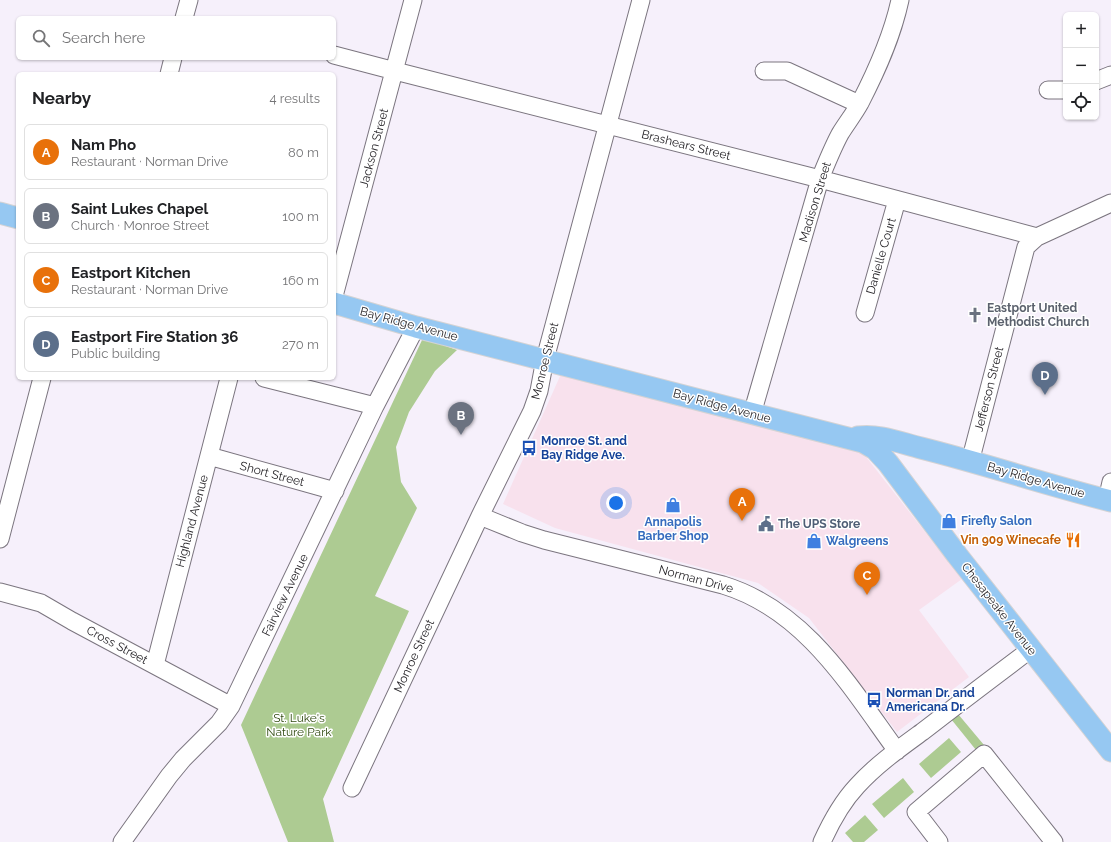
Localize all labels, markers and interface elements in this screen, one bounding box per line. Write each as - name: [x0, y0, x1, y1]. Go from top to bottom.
- map controls: [1063, 12, 1099, 120]
- button: +: [1063, 12, 1099, 48]
- search box: [16, 16, 336, 60]
- icon: search: [30, 27, 52, 49]
- text: Search here: [62, 29, 145, 47]
- button: −: [1063, 48, 1099, 84]
- button: locate: [1063, 84, 1099, 120]
- text: Nearby: [32, 88, 91, 108]
- text: 4 results: [269, 91, 320, 106]
- street label: Jackson Street: [357, 107, 391, 189]
- street label: Brashears Street: [640, 127, 732, 163]
- text: Nam Pho: [71, 136, 136, 154]
- text: A: [42, 145, 50, 160]
- text: 80 m: [288, 145, 319, 160]
- text: Restaurant · Norman Drive: [71, 154, 228, 169]
- street label: Madison Street: [796, 160, 834, 244]
- text: Saint Lukes Chapel: [71, 200, 208, 218]
- text: B: [42, 209, 50, 224]
- text: 100 m: [282, 209, 319, 224]
- street label: Danielle Court: [863, 216, 899, 296]
- text: Church · Monroe Street: [71, 218, 209, 233]
- text: Eastport Kitchen: [71, 264, 191, 282]
- text: C: [42, 273, 50, 288]
- text: 160 m: [282, 273, 319, 288]
- text: Restaurant · Norman Drive: [71, 282, 228, 297]
- place label: Eastport United Methodist Church: [987, 301, 1089, 329]
- street label: Bay Ridge Avenue: [359, 304, 459, 344]
- church icon: Eastport United Methodist Church: [966, 306, 984, 324]
- street label: Monroe Street: [529, 321, 561, 401]
- text: Eastport Fire Station 36: [71, 328, 238, 346]
- text: D: [41, 337, 51, 352]
- text: 270 m: [282, 337, 319, 352]
- street label: Jefferson Street: [972, 345, 1006, 433]
- text: Public building: [71, 346, 160, 361]
- pin: D: [1032, 362, 1058, 395]
- street label: Bay Ridge Avenue: [672, 386, 772, 426]
- pin: B: [448, 402, 474, 435]
- place label: Monroe St. and Bay Ridge Ave.: [541, 434, 627, 462]
- bus stop icon: Monroe St. and Bay Ridge Ave.: [520, 439, 538, 457]
- street label: Short Street: [238, 459, 306, 489]
- street label: Bay Ridge Avenue: [986, 459, 1086, 501]
- street label: Highland Avenue: [173, 473, 211, 569]
- pin: A: [729, 488, 755, 521]
- your location: [606, 493, 626, 513]
- shop icon: Annapolis Barber Shop: [664, 496, 682, 514]
- shop icon: Firefly Salon: [940, 512, 958, 530]
- place label: Firefly Salon: [961, 514, 1032, 528]
- place label: Annapolis Barber Shop: [637, 515, 709, 543]
- public building icon: The UPS Store: [757, 515, 775, 533]
- place label: The UPS Store: [778, 517, 860, 531]
- restaurant icon: Vin 909 Winecafe: [1064, 531, 1082, 549]
- shop icon: Walgreens: [805, 532, 823, 550]
- place label: Vin 909 Winecafe: [960, 533, 1061, 547]
- place label: Walgreens: [826, 534, 888, 548]
- street label: Fairview Avenue: [259, 552, 311, 638]
- street label: Chesapeake Avenue: [959, 560, 1039, 658]
- street label: Norman Drive: [657, 562, 735, 596]
- pin: C: [854, 562, 880, 595]
- street label: Monroe Street: [391, 617, 437, 695]
- street label: Cross Street: [84, 623, 150, 667]
- place label: Norman Dr. and Americana Dr.: [886, 686, 975, 714]
- bus stop icon: Norman Dr. and Americana Dr.: [865, 691, 883, 709]
- park label: St. Luke's Nature Park: [266, 711, 332, 739]

